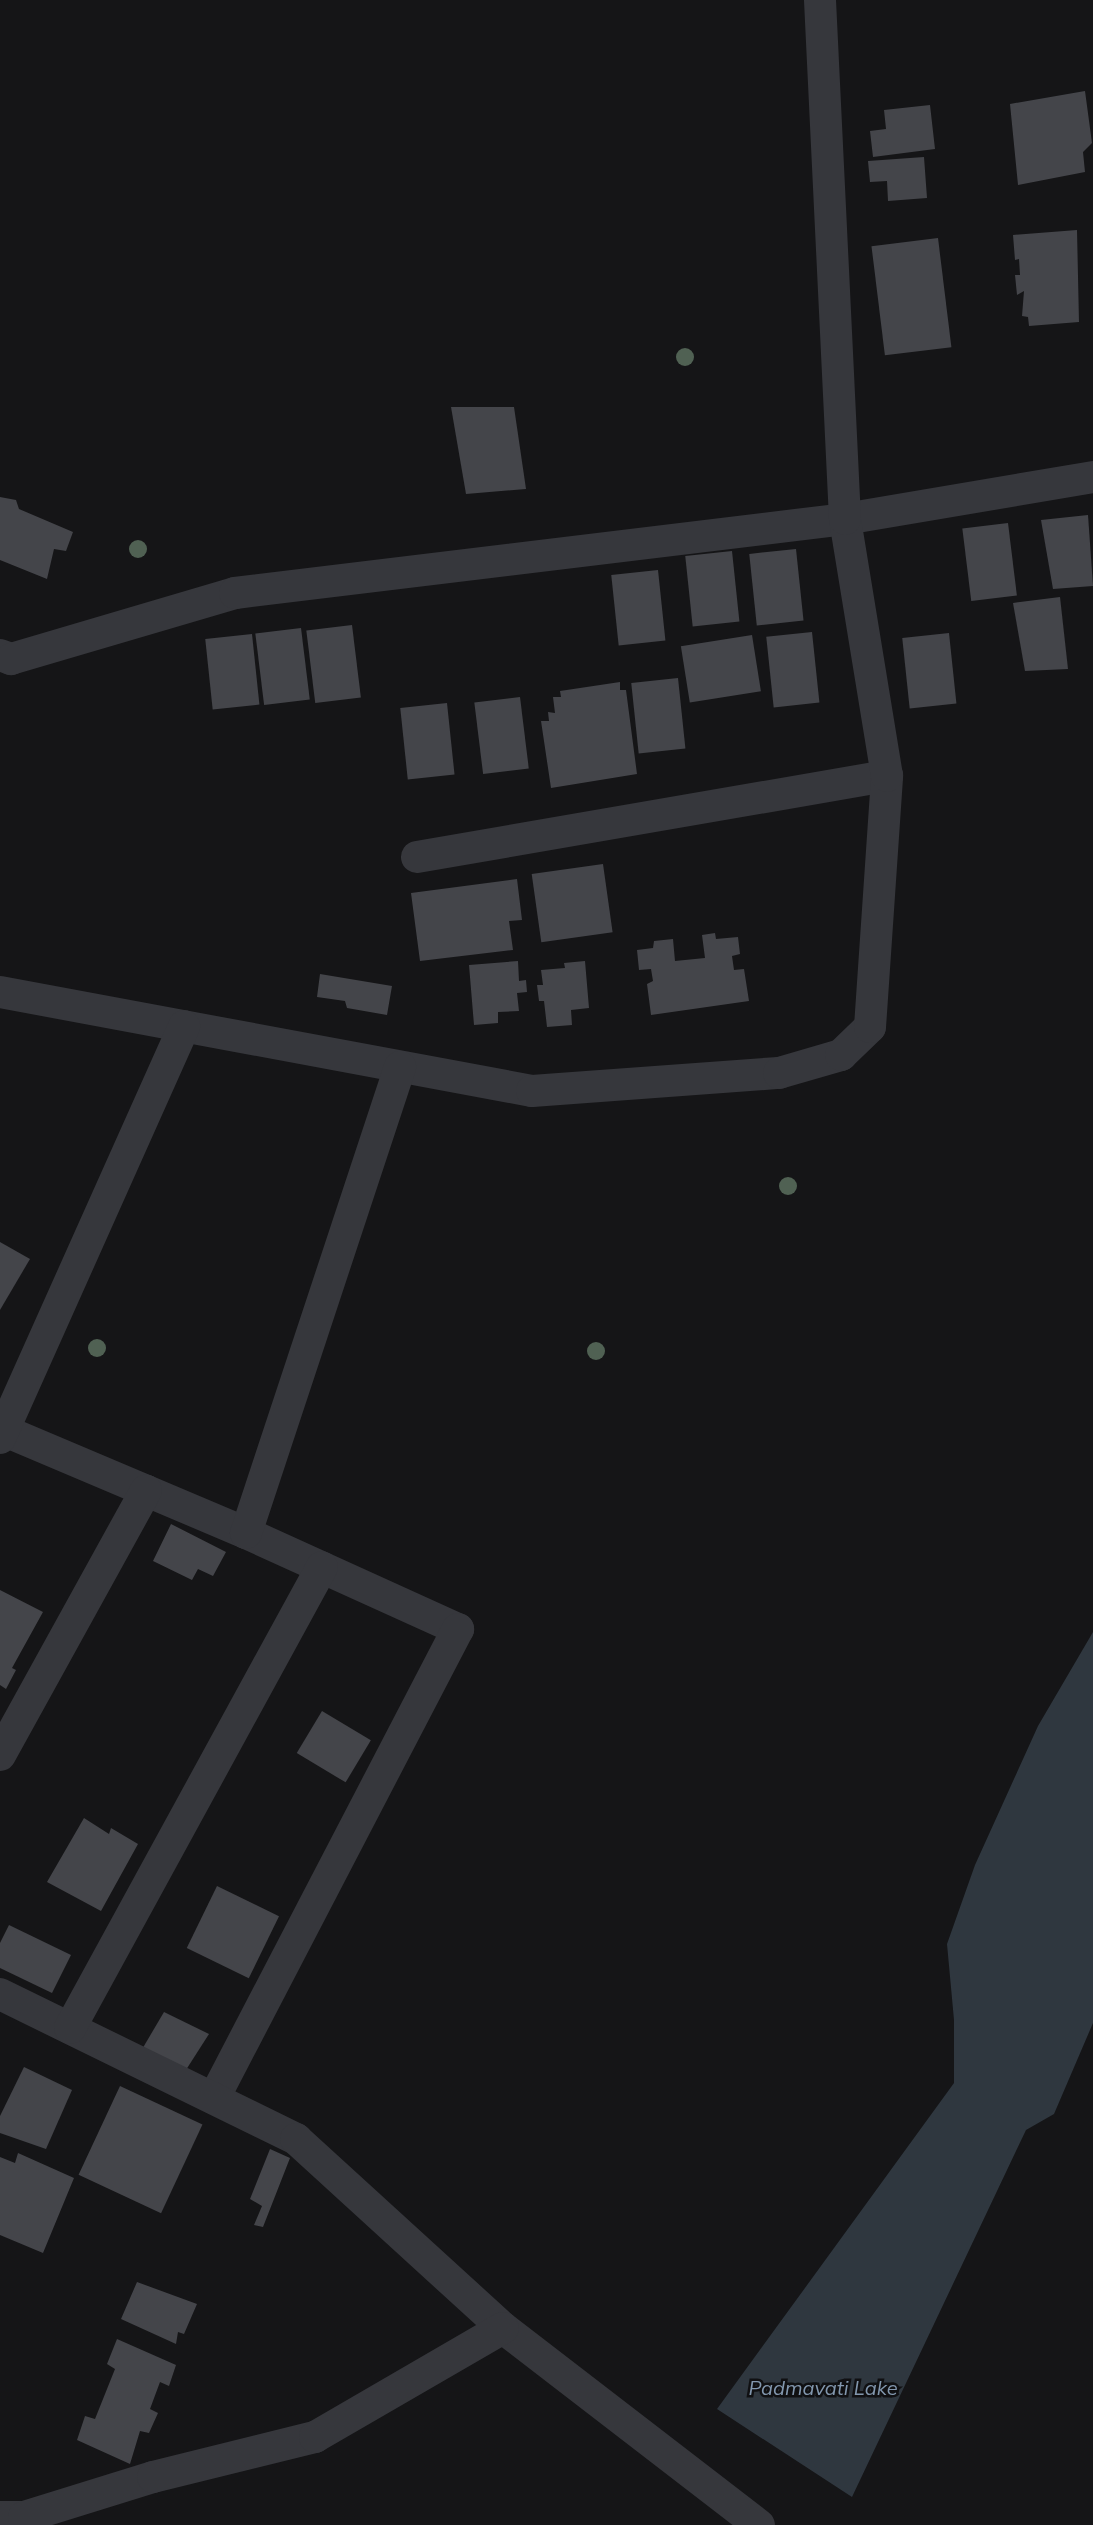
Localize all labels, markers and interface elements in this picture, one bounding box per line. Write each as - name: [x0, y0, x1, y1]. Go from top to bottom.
- water label: Padmavati Lake: [748, 2375, 898, 2399]

